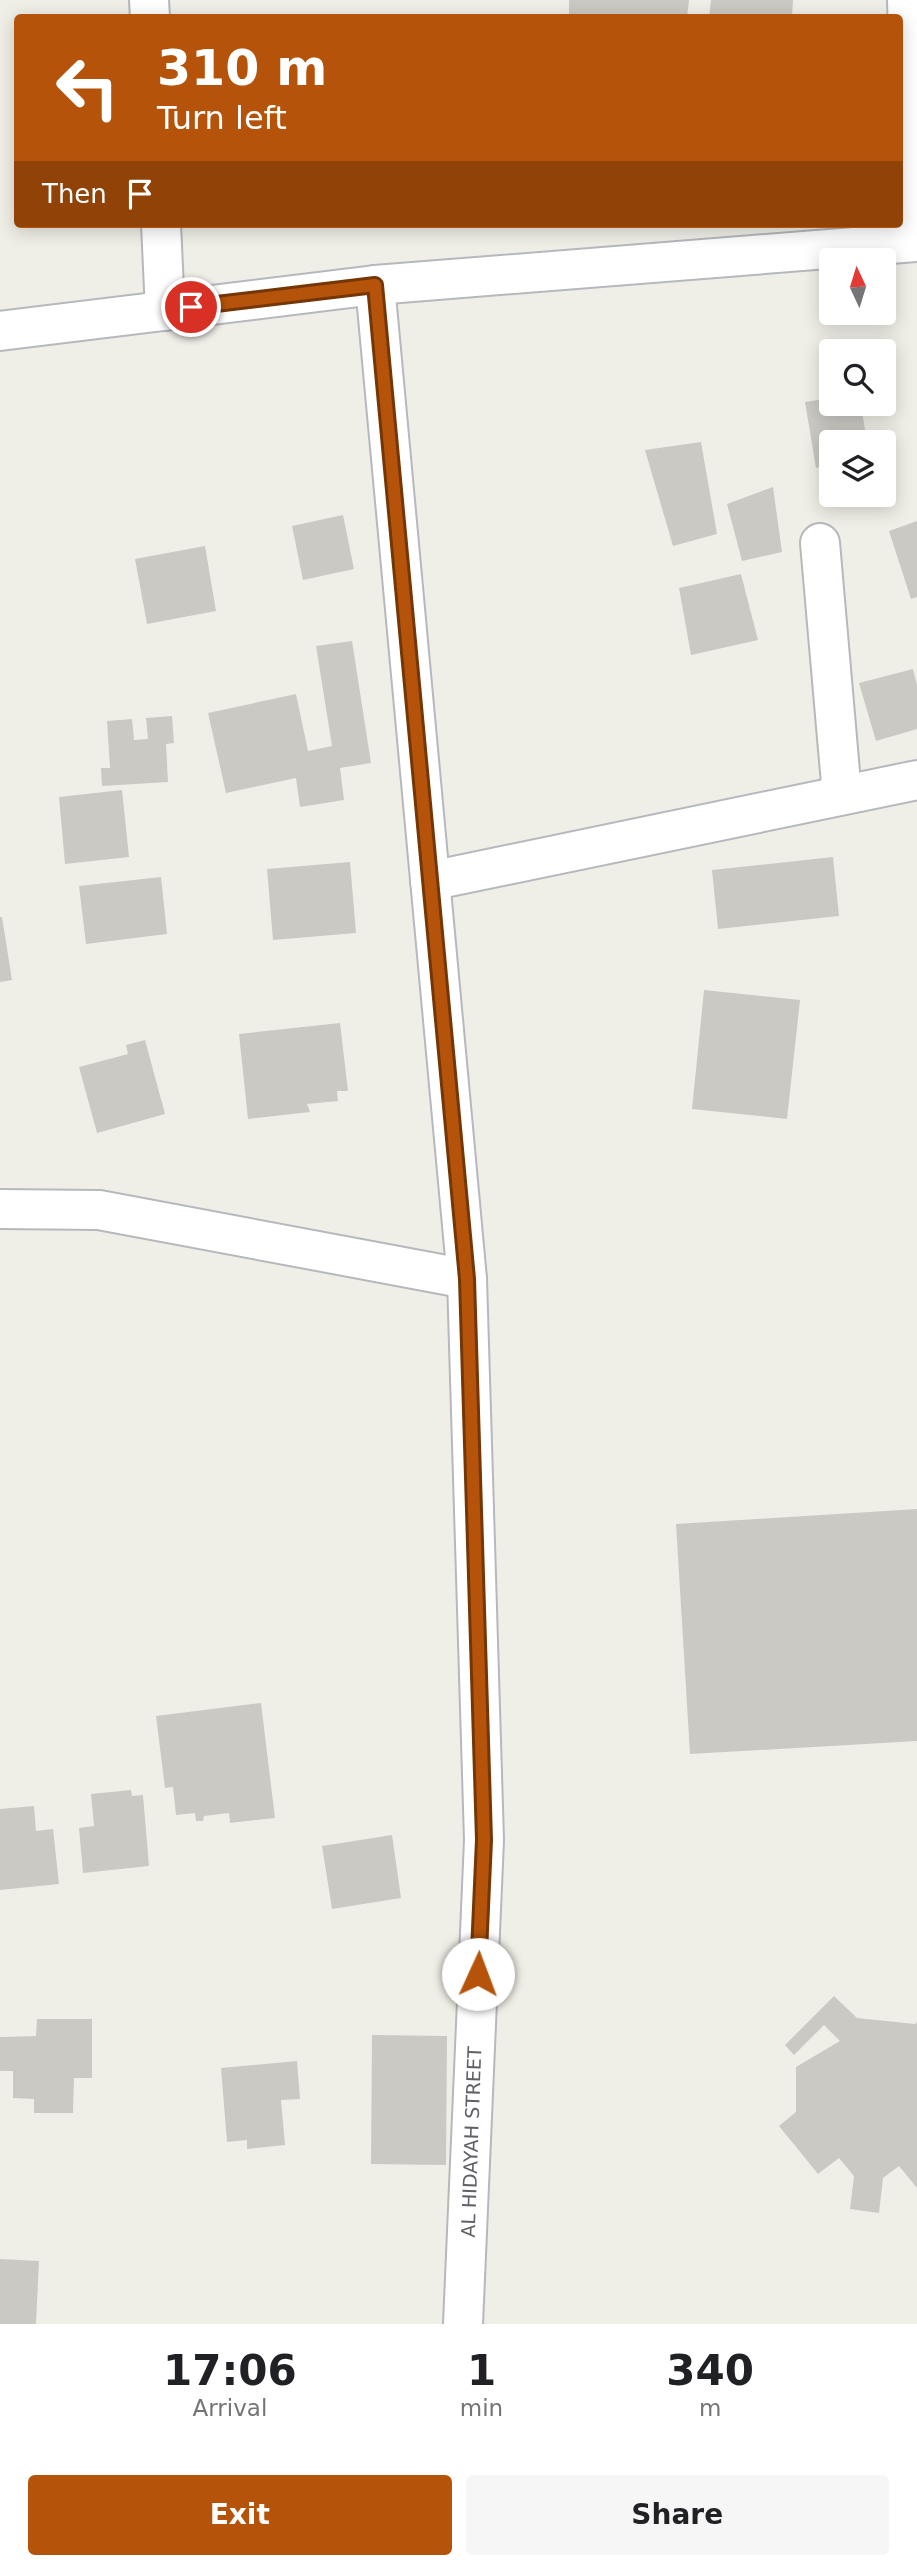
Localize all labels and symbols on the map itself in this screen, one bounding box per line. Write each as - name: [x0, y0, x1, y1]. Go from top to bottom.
- north arrow: [819, 248, 896, 326]
- pin: [161, 277, 221, 337]
- position arrow: [441, 1937, 515, 2011]
- street label: AL HIDAYAH STREET: [457, 2046, 485, 2238]

